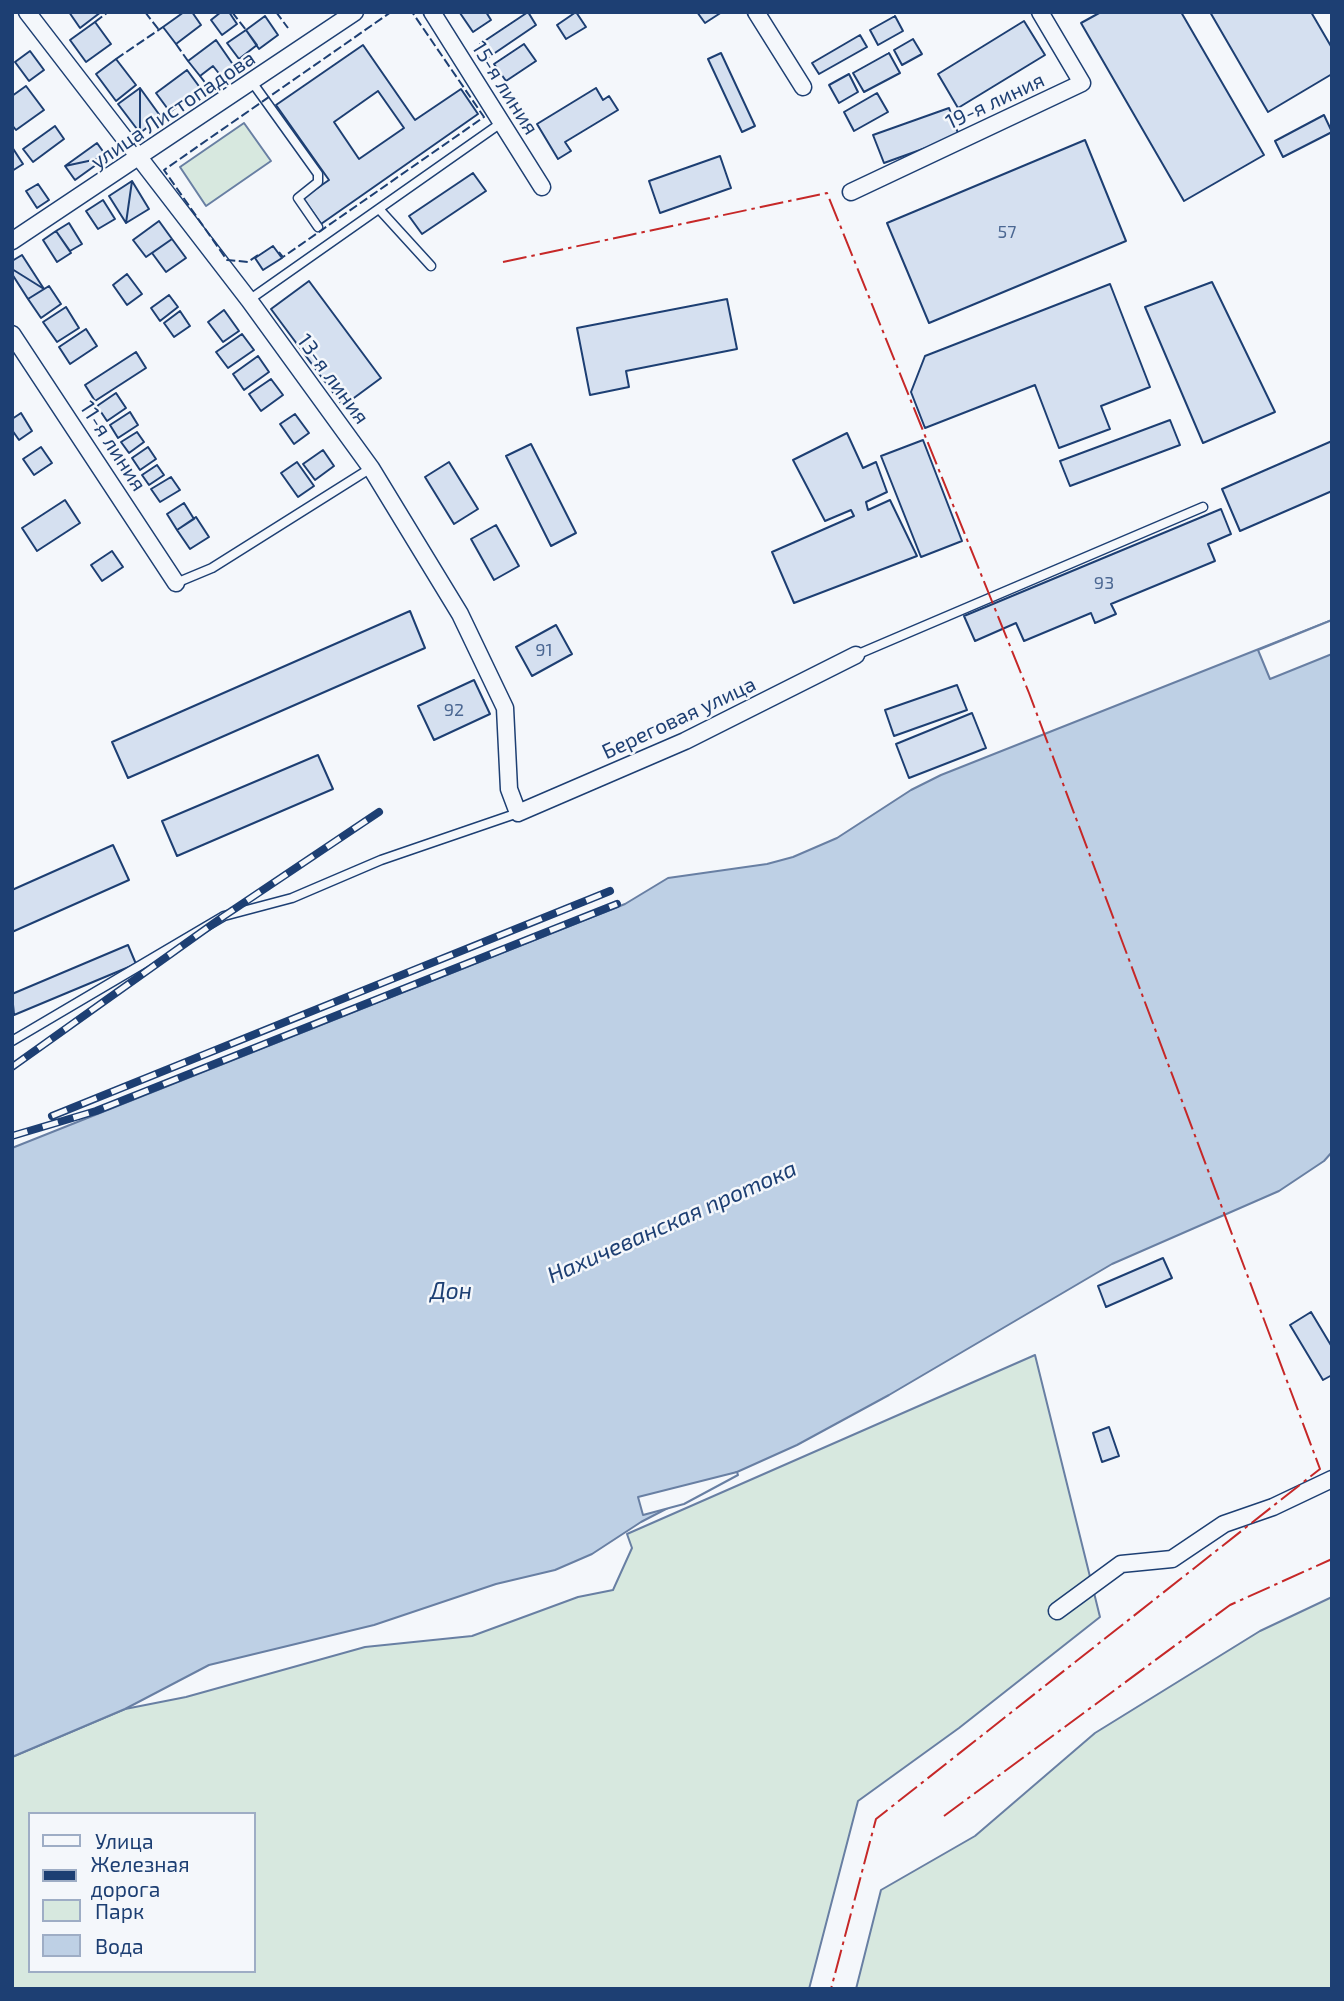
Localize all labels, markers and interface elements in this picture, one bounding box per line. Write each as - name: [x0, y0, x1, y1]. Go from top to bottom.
- street label: 15-я линия: [466, 37, 544, 139]
- street label: улица Листопадова: [86, 46, 260, 174]
- street label: 19-я линия: [942, 67, 1048, 135]
- house number: 57: [998, 221, 1016, 243]
- street label: 13-я линия: [292, 329, 374, 429]
- street label: 11-я линия: [75, 396, 151, 496]
- house number: 93: [1094, 572, 1114, 594]
- house number: 91: [535, 639, 553, 661]
- street label: Береговая улица: [598, 671, 760, 765]
- house number: 92: [444, 699, 464, 721]
- water label: Нахичеванская протока: [543, 1155, 801, 1289]
- water label: Дон: [430, 1277, 472, 1305]
- legend: [28, 1812, 256, 1973]
- text: Улица: [95, 1828, 154, 1853]
- text: Железная дорога: [91, 1851, 190, 1901]
- text: Парк: [95, 1898, 144, 1923]
- text: Вода: [95, 1933, 144, 1958]

